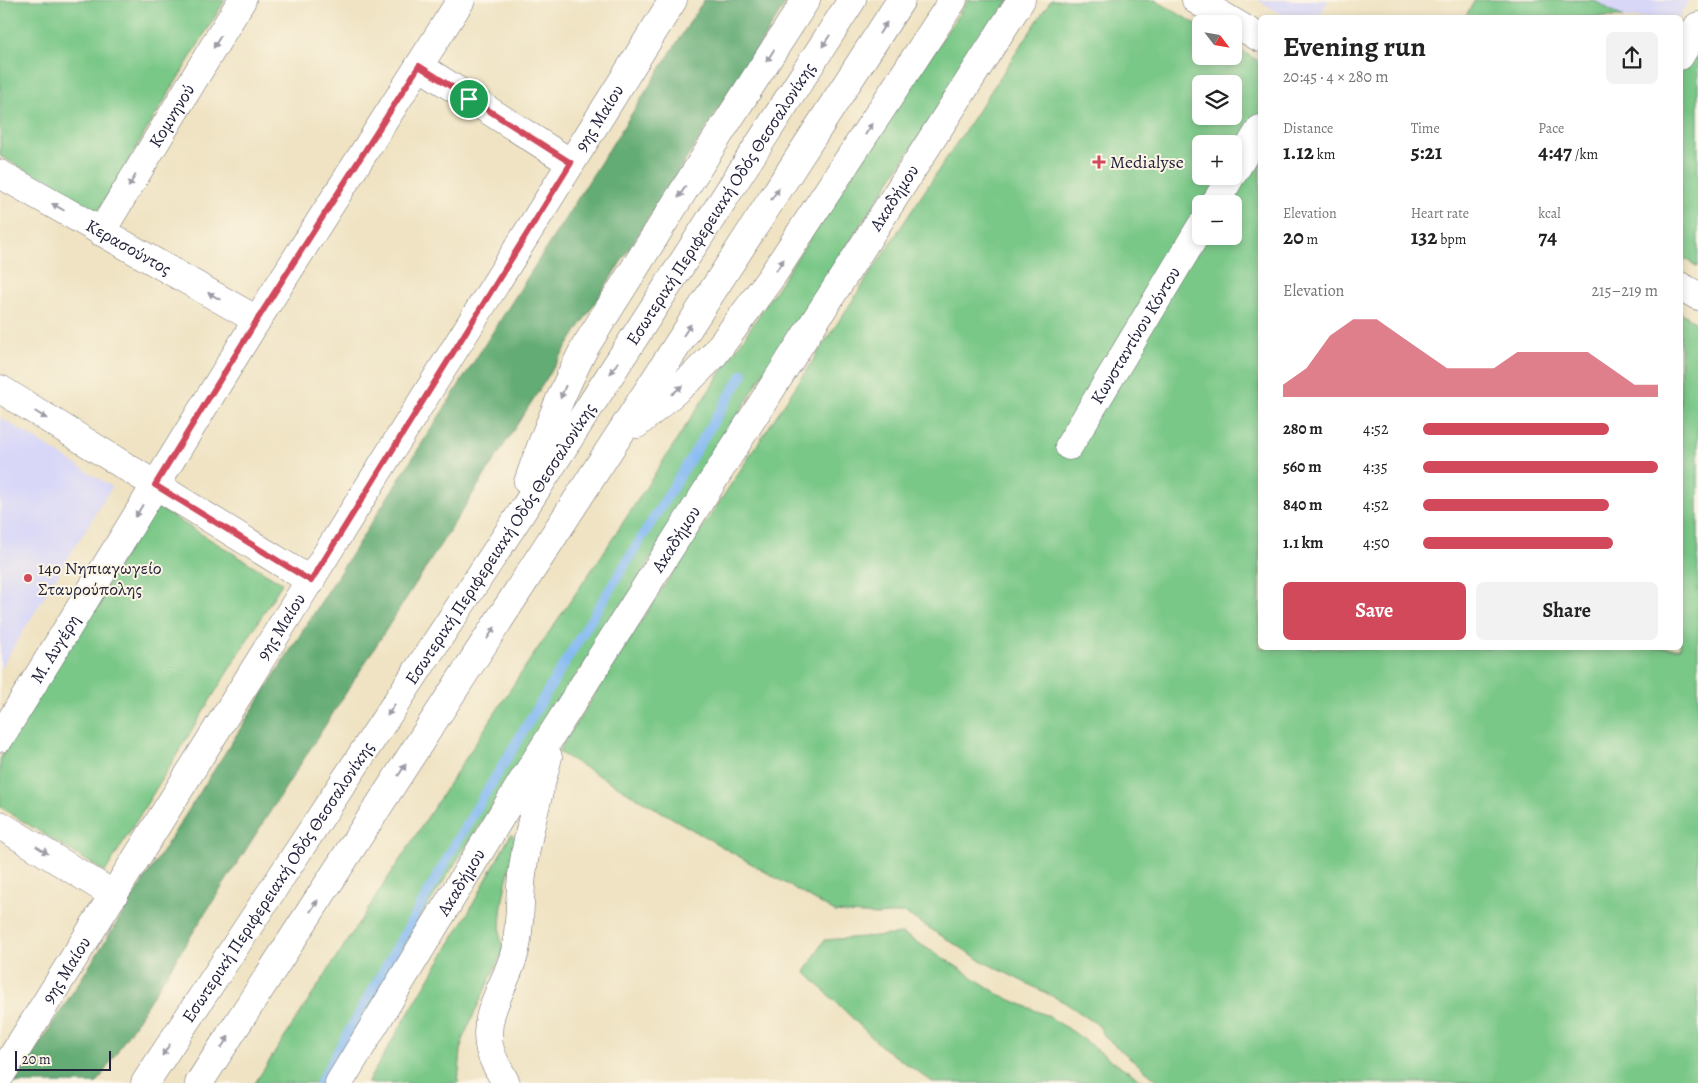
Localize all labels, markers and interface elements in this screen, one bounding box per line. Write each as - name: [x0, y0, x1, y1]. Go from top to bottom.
- north arrow: [1192, 15, 1242, 65]
- map controls: [1192, 15, 1242, 245]
- one-way arrow: [878, 21, 887, 34]
- text: Evening run: [1283, 28, 1426, 66]
- button: share: [1606, 32, 1658, 84]
- one-way arrow: [821, 34, 831, 48]
- one-way arrow: [212, 35, 221, 48]
- one-way arrow: [765, 49, 775, 62]
- street label: Εσωτερική Περιφερειακή Οδός Θεσσαλονίκης: [620, 58, 821, 350]
- text: 20:45 · 4 × 280 m: [1283, 66, 1389, 88]
- button: layers: [1192, 75, 1242, 125]
- pin: [448, 78, 490, 120]
- street label: Κομνηνού: [143, 79, 200, 152]
- street label: 9ης Μαίου: [569, 80, 629, 156]
- icon: arrive: [455, 85, 483, 113]
- text: Distance: [1283, 119, 1333, 138]
- text: Time: [1411, 119, 1440, 138]
- text: Pace: [1538, 119, 1564, 138]
- one-way arrow: [864, 122, 873, 136]
- button: +: [1192, 135, 1242, 185]
- text: 1.12: [1283, 138, 1314, 166]
- text: 5:21: [1411, 138, 1442, 166]
- text: 4:47: [1538, 138, 1572, 166]
- text: km: [1314, 145, 1335, 164]
- text: /km: [1572, 145, 1598, 164]
- place label: Medialyse: [1110, 150, 1184, 174]
- marker: Medialyse: [1092, 155, 1106, 169]
- street label: Ακαδήμου: [863, 160, 924, 236]
- one-way arrow: [128, 174, 137, 187]
- one-way arrow: [678, 186, 687, 199]
- one-way arrow: [771, 187, 780, 200]
- button: −: [1192, 195, 1242, 245]
- one-way arrow: [51, 203, 64, 212]
- text: Elevation: [1283, 204, 1337, 223]
- text: Heart rate: [1411, 204, 1469, 223]
- text: kcal: [1538, 204, 1561, 223]
- street label: Κερασούντος: [82, 213, 176, 281]
- text: 20: [1283, 223, 1304, 251]
- text: 132: [1411, 223, 1437, 251]
- text: 74: [1538, 223, 1557, 251]
- text: m: [1304, 230, 1318, 249]
- text: bpm: [1437, 230, 1466, 249]
- one-way arrow: [775, 258, 784, 272]
- street label: Κωνσταντίνου Κόντου: [1085, 262, 1186, 409]
- text: Elevation: [1283, 280, 1344, 302]
- text: 215–219 m: [1591, 280, 1658, 302]
- one-way arrow: [208, 292, 221, 301]
- one-way arrow: [683, 323, 692, 337]
- one-way arrow: [609, 362, 619, 375]
- one-way arrow: [670, 384, 682, 396]
- one-way arrow: [559, 385, 567, 400]
- street label: Εσωτερική Περιφερειακή Οδός Θεσσαλονίκης: [399, 398, 601, 689]
- one-way arrow: [35, 410, 48, 419]
- text: 280 m: [1283, 418, 1323, 440]
- text: 4:52: [1363, 418, 1389, 440]
- text: 560 m: [1283, 456, 1322, 478]
- text: 4:35: [1363, 456, 1388, 478]
- text: 840 m: [1283, 494, 1322, 516]
- text: 4:52: [1363, 494, 1389, 516]
- street label: Ακαδήμου: [645, 501, 706, 578]
- one-way arrow: [135, 504, 144, 517]
- text: 1.1 km: [1283, 532, 1323, 554]
- text: 4:50: [1363, 532, 1389, 554]
- place label: 14ο Νηπιαγωγείο Σταυρούπολης: [38, 556, 162, 601]
- marker: 14ο Νηπιαγωγείο Σταυρούπολης: [22, 572, 34, 584]
- button: Save: [1283, 582, 1466, 640]
- button: Share: [1476, 582, 1658, 640]
- street label: 9ης Μαίου: [251, 589, 311, 665]
- street label: Μ. Αυγέρη: [25, 610, 85, 688]
- one-way arrow: [486, 627, 496, 640]
- one-way arrow: [386, 704, 395, 717]
- street label: Εσωτερική Περιφερειακή Οδός Θεσσαλονίκης: [176, 737, 379, 1027]
- one-way arrow: [398, 763, 407, 776]
- street label: Ακαδήμου: [431, 844, 491, 921]
- one-way arrow: [35, 846, 48, 855]
- one-way arrow: [309, 899, 319, 912]
- street label: 9ης Μαίου: [36, 932, 96, 1008]
- one-way arrow: [221, 1035, 230, 1049]
- one-way arrow: [161, 1044, 171, 1057]
- scale bar: [15, 1048, 111, 1071]
- text: 20 m: [22, 1050, 51, 1069]

